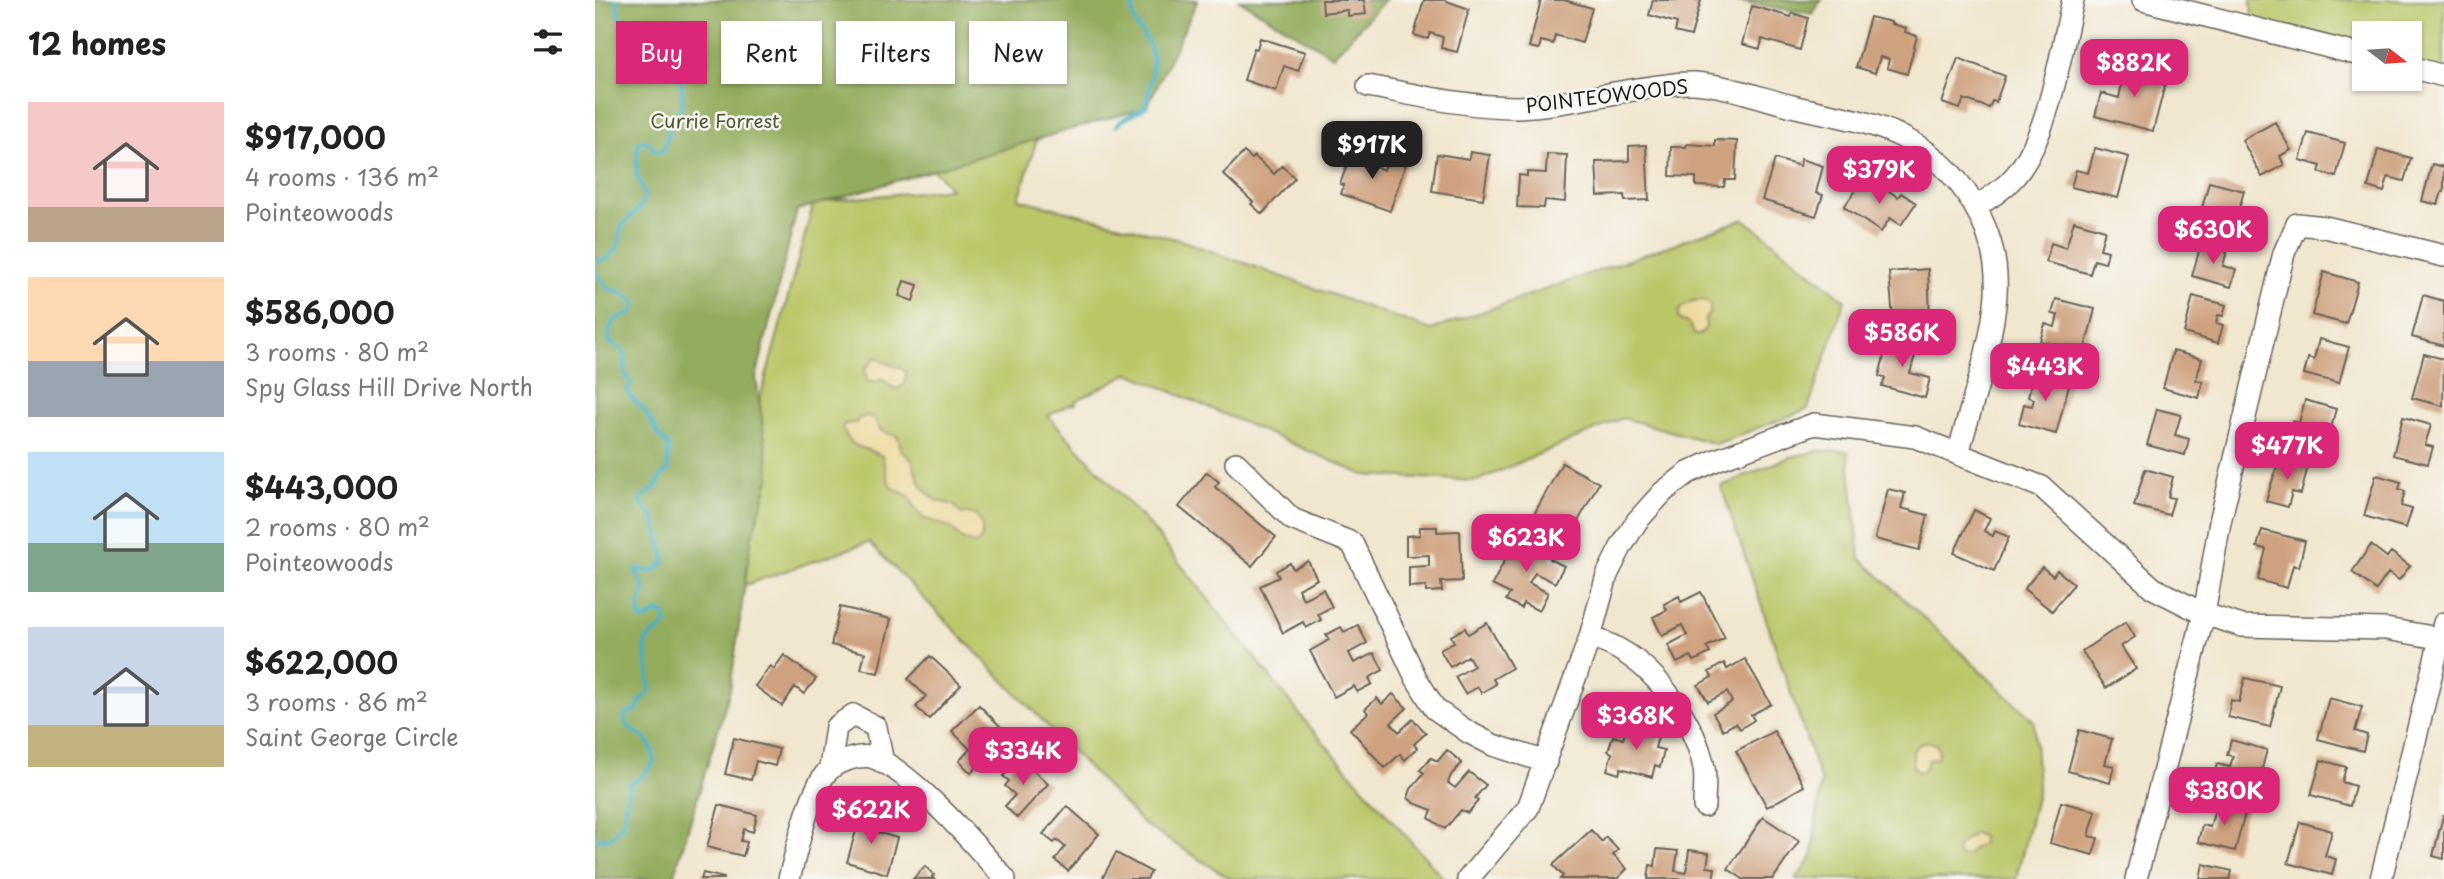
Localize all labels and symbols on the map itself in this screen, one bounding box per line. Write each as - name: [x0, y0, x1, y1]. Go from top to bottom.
- north arrow: [2352, 21, 2422, 91]
- pin: $882K: [2085, 40, 2183, 99]
- street label: POINTEOWOODS: [1524, 71, 1690, 119]
- park label: Currie Forrest: [650, 106, 780, 134]
- pin: $917K: [1323, 122, 1421, 181]
- pin: $379K: [1830, 146, 1928, 206]
- pin: $630K: [2164, 206, 2262, 266]
- pin: $586K: [1853, 310, 1951, 369]
- pin: $443K: [1996, 344, 2094, 403]
- pin: $477K: [2238, 422, 2336, 482]
- pin: $623K: [1477, 514, 1575, 574]
- pin: $368K: [1587, 692, 1685, 752]
- pin: $334K: [974, 728, 1072, 787]
- pin: $380K: [2175, 768, 2273, 827]
- pin: $622K: [822, 786, 920, 846]

